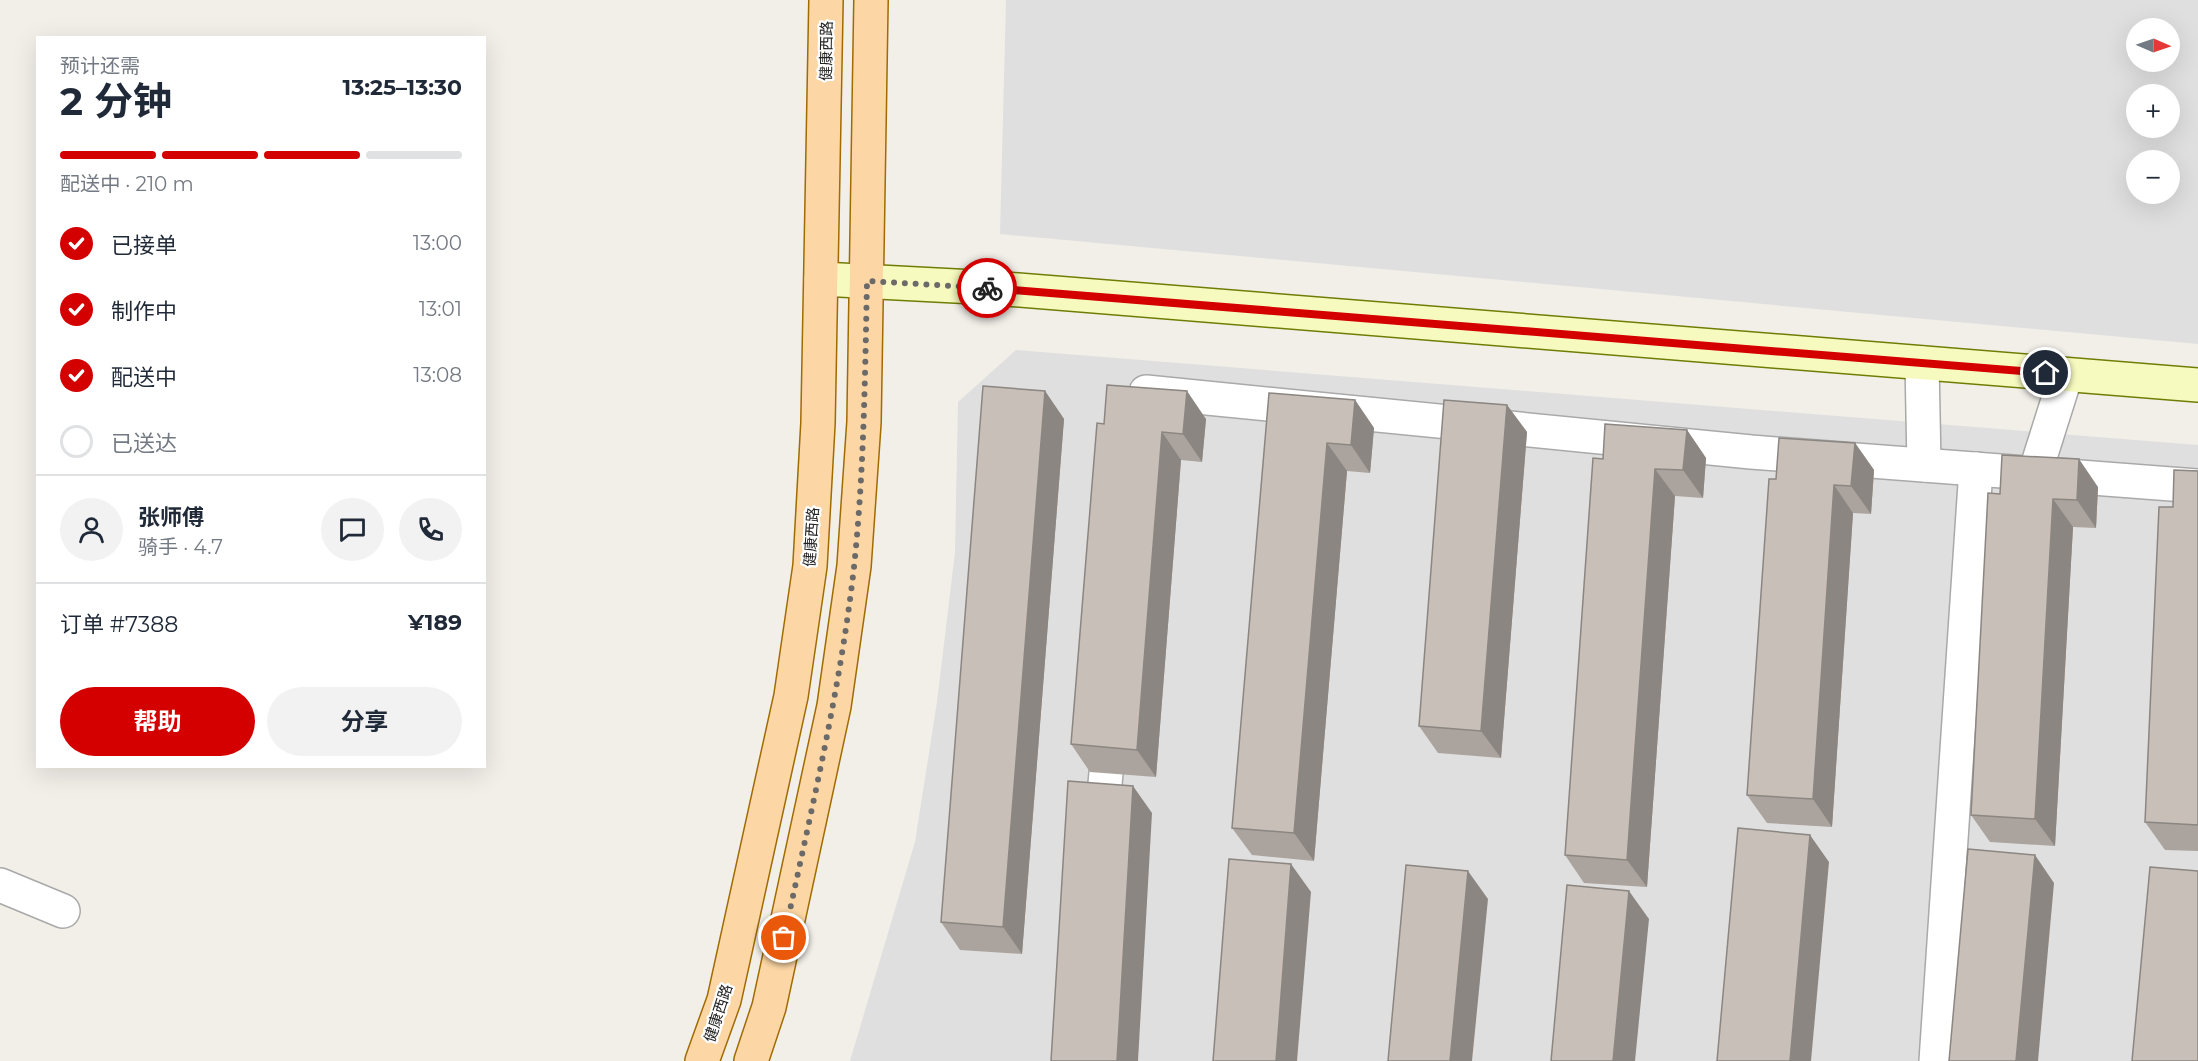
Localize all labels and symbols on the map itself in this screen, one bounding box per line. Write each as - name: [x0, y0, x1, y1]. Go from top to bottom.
- north arrow: [2126, 18, 2180, 72]
- street label: 健康西路: [816, 21, 836, 81]
- courier: [957, 258, 1017, 318]
- pin: [2020, 347, 2071, 398]
- street label: 健康西路: [799, 506, 823, 568]
- pin: [758, 912, 809, 963]
- street label: 健康西路: [700, 982, 736, 1044]

